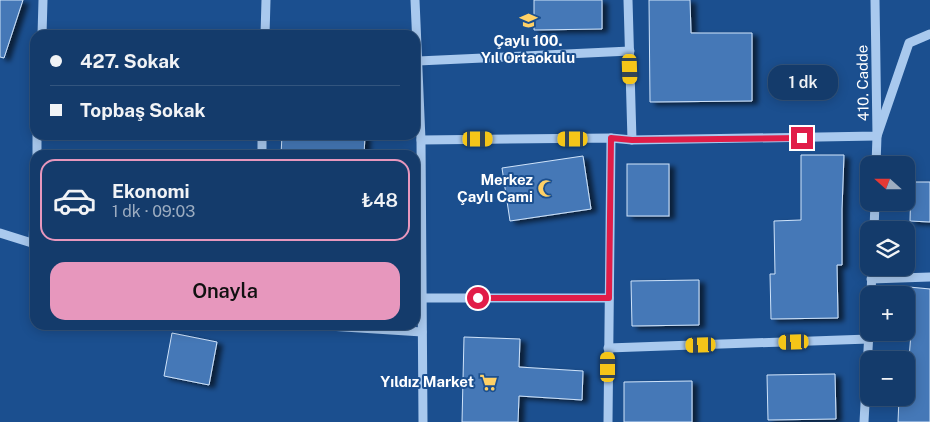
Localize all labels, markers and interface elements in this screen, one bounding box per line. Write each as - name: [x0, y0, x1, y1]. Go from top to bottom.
- school or university icon: Çaylı 100. Yıl Ortaokulu: [518, 10, 538, 30]
- place label: Çaylı 100. Yıl Ortaokulu: [481, 32, 575, 66]
- street label: 410. Cadde: [853, 45, 872, 121]
- text: 427. Sokak: [80, 50, 180, 72]
- car: [621, 54, 638, 84]
- callout: 1 dk: [767, 66, 837, 100]
- text: 1 dk: [788, 73, 818, 92]
- text: Topbaş Sokak: [80, 99, 206, 121]
- route end: [791, 127, 813, 149]
- car: [463, 132, 493, 147]
- car: [558, 132, 588, 147]
- north arrow: [860, 156, 915, 211]
- map controls: [860, 156, 915, 406]
- place label: Merkez Çaylı Cami: [457, 171, 533, 205]
- icon: car: [52, 178, 97, 223]
- mosque icon: Merkez Çaylı Cami: [537, 179, 557, 199]
- text: Ekonomi: [112, 180, 190, 202]
- text: ₺48: [362, 189, 398, 211]
- text: 1 dk · 09:03: [112, 202, 195, 221]
- button: layers: [860, 221, 915, 276]
- button: Onayla: [50, 262, 400, 320]
- button: +: [860, 286, 915, 341]
- route start: [467, 287, 489, 309]
- car: [778, 334, 809, 350]
- car: [685, 337, 716, 353]
- button: −: [860, 351, 915, 406]
- car: [600, 352, 615, 382]
- supermarket icon: Yıldız Market: [478, 372, 498, 392]
- place label: Yıldız Market: [380, 373, 474, 390]

